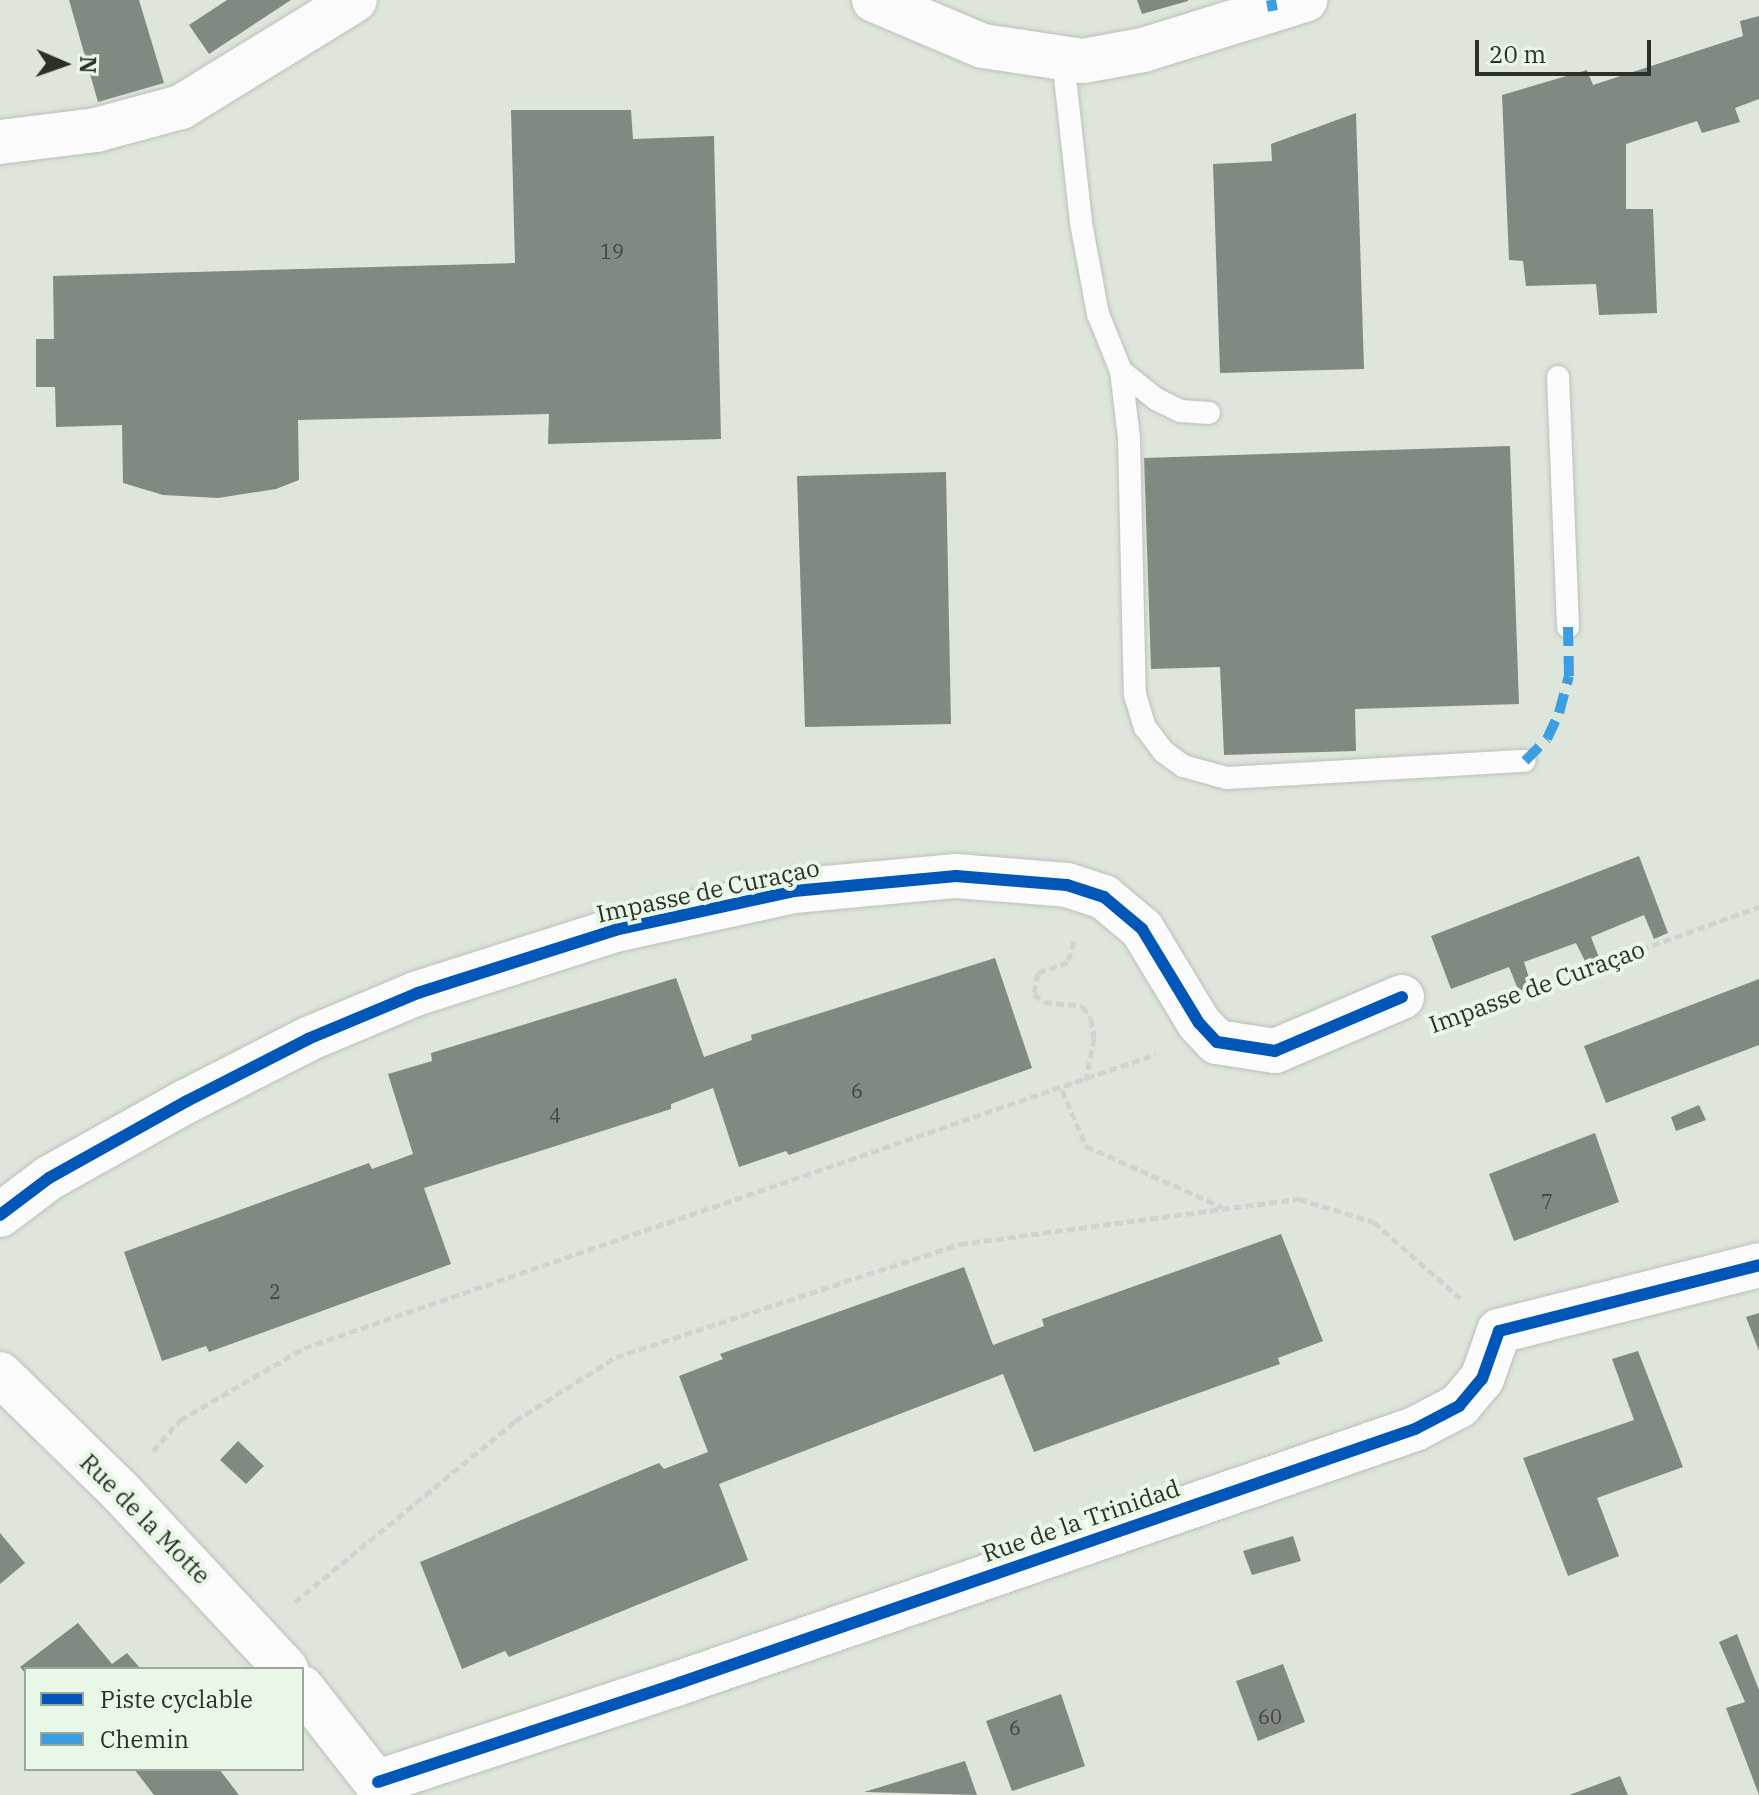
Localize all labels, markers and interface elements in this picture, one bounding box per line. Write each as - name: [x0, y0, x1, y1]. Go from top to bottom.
- north arrow: [24, 24, 104, 104]
- scale bar: [1479, 24, 1655, 74]
- text: 20 m: [1489, 38, 1546, 70]
- text: N: [74, 56, 103, 74]
- house number: 19: [600, 239, 624, 263]
- street label: Impasse de Curaçao: [594, 853, 822, 929]
- street label: Impasse de Curaçao: [1425, 935, 1649, 1039]
- house number: 6: [851, 1078, 863, 1102]
- house number: 4: [549, 1103, 561, 1127]
- house number: 7: [1541, 1189, 1553, 1213]
- house number: 2: [269, 1279, 281, 1303]
- street label: Rue de la Motte: [74, 1448, 216, 1590]
- street label: Rue de la Trinidad: [979, 1474, 1183, 1568]
- legend: [24, 1667, 304, 1771]
- text: Piste cyclable: [100, 1683, 253, 1715]
- house number: 60: [1258, 1704, 1282, 1728]
- house number: 6: [1009, 1715, 1021, 1739]
- text: Chemin: [100, 1723, 189, 1755]

